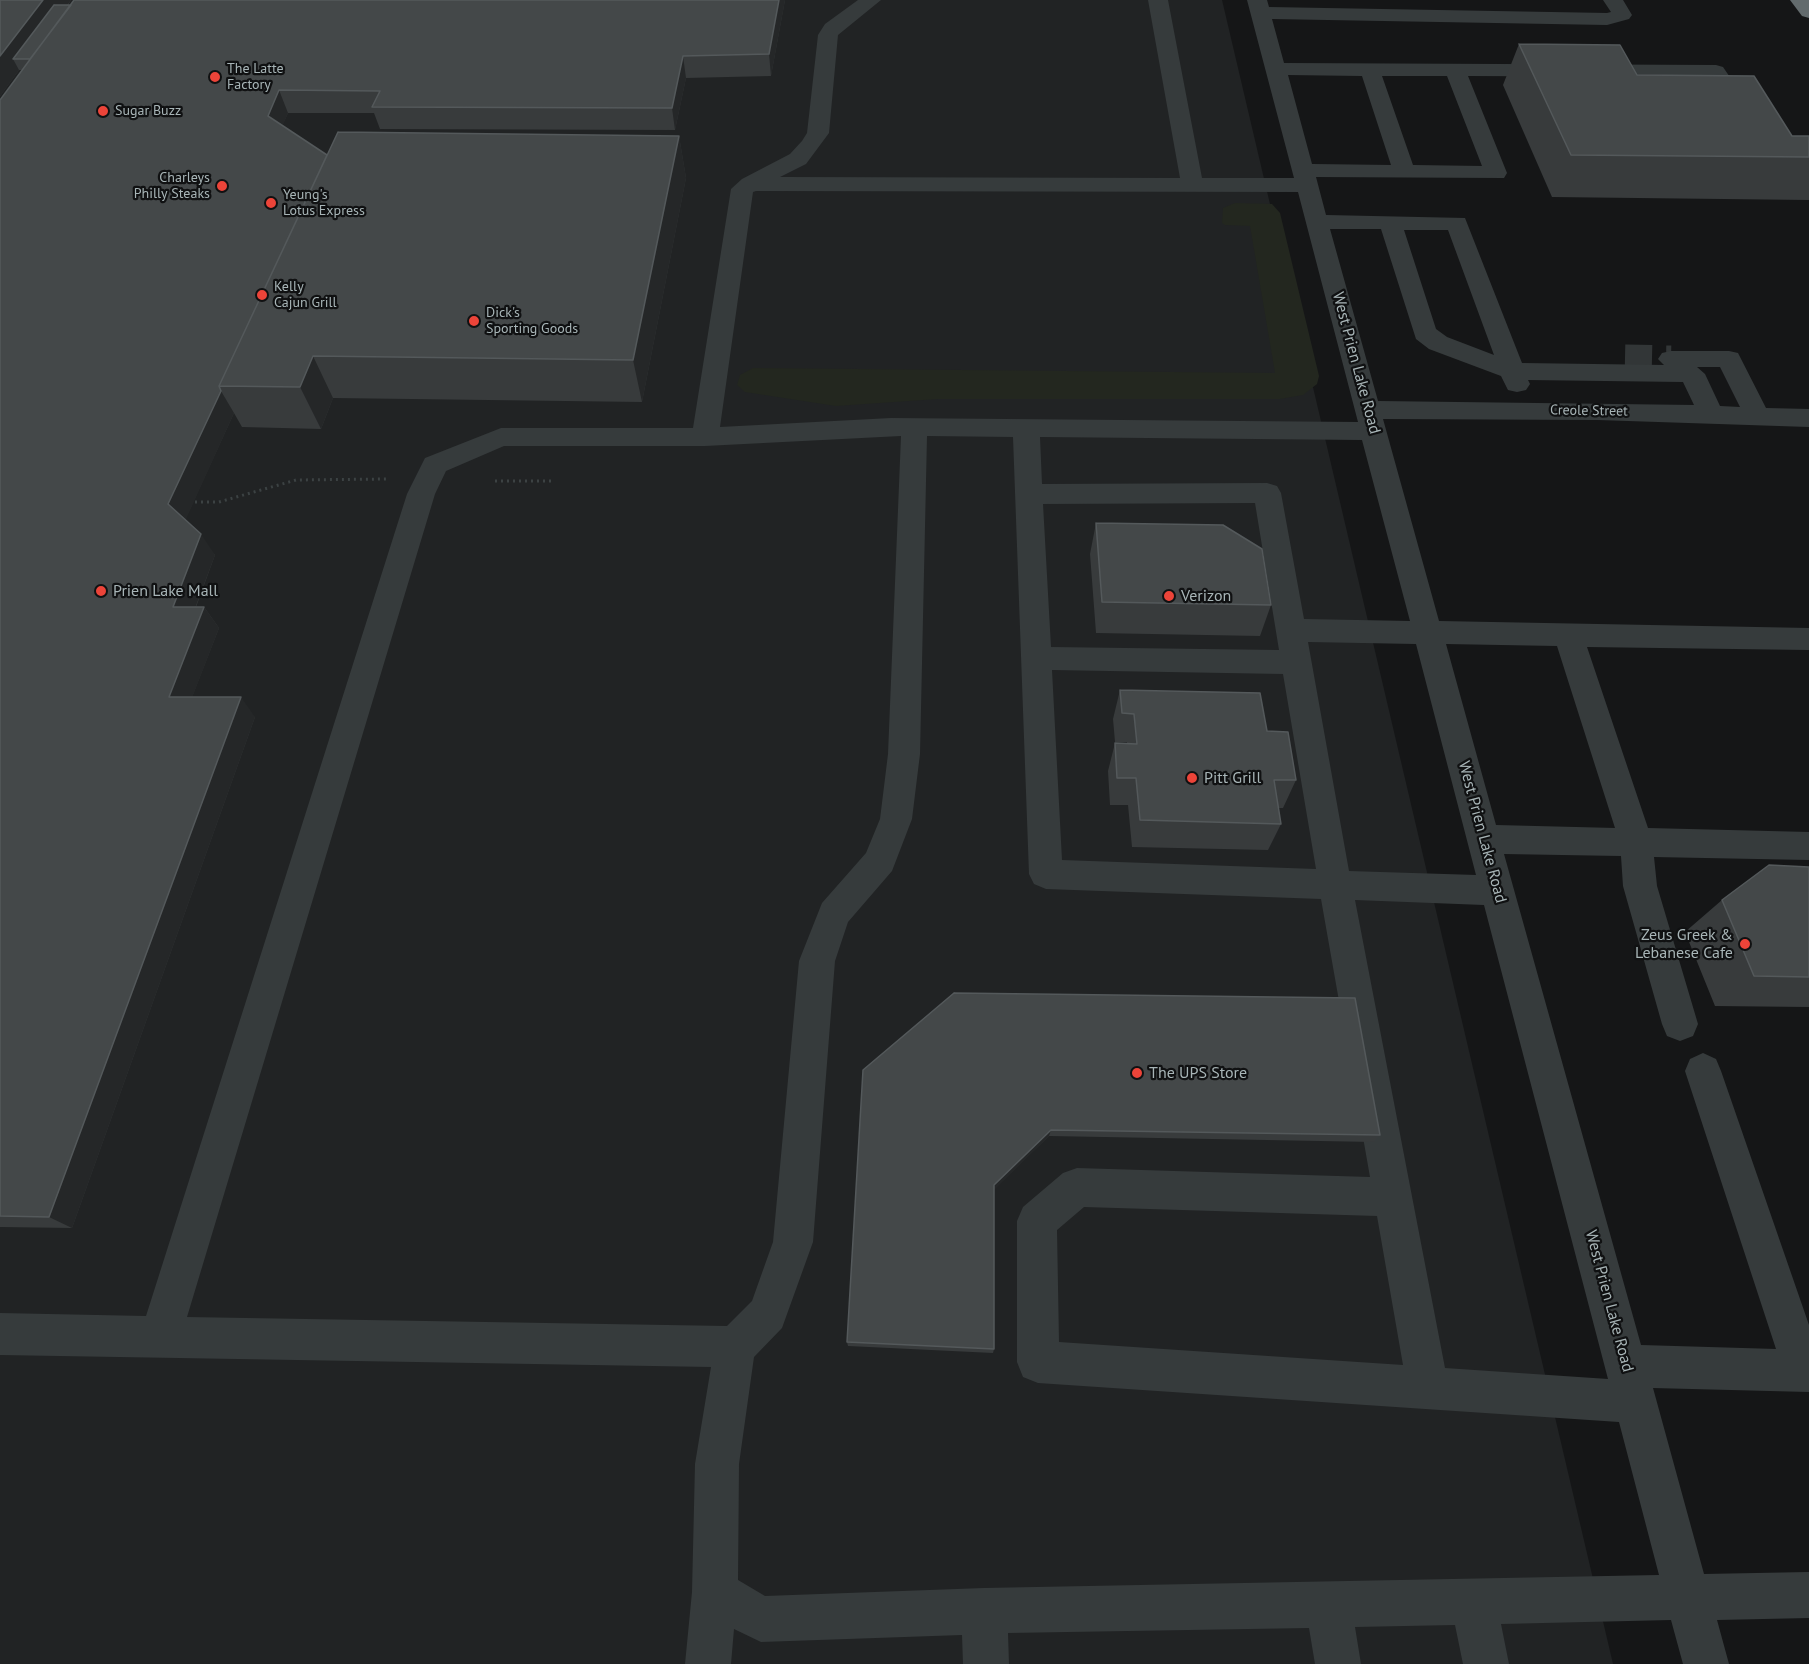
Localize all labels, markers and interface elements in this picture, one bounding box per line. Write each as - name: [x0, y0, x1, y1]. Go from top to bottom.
- place label: The Latte Factory: [227, 61, 284, 94]
- marker: The Latte Factory: [208, 70, 222, 84]
- place label: Sugar Buzz: [115, 103, 181, 119]
- marker: Sugar Buzz: [96, 104, 110, 118]
- place label: Charleys Philly Steaks: [134, 170, 210, 202]
- marker: Charleys Philly Steaks: [215, 179, 229, 193]
- place label: Yeung's Lotus Express: [283, 187, 365, 220]
- marker: Yeung's Lotus Express: [264, 196, 278, 210]
- place label: Kelly Cajun Grill: [274, 279, 337, 312]
- marker: Kelly Cajun Grill: [255, 288, 269, 302]
- street label: West Prien Lake Road: [1328, 290, 1384, 436]
- place label: Dick's Sporting Goods: [486, 305, 578, 338]
- marker: Dick's Sporting Goods: [467, 314, 481, 328]
- street label: Creole Street: [1550, 402, 1628, 420]
- place label: Prien Lake Mall: [113, 581, 218, 601]
- marker: Prien Lake Mall: [94, 584, 108, 598]
- place label: Verizon: [1181, 586, 1231, 606]
- marker: Verizon: [1162, 589, 1176, 603]
- street label: West Prien Lake Road: [1454, 759, 1510, 905]
- place label: Pitt Grill: [1204, 768, 1261, 788]
- marker: Pitt Grill: [1185, 771, 1199, 785]
- place label: Zeus Greek & Lebanese Cafe: [1635, 925, 1733, 963]
- marker: Zeus Greek & Lebanese Cafe: [1738, 937, 1752, 951]
- place label: The UPS Store: [1149, 1063, 1247, 1083]
- marker: The UPS Store: [1130, 1066, 1144, 1080]
- street label: West Prien Lake Road: [1581, 1228, 1637, 1374]

